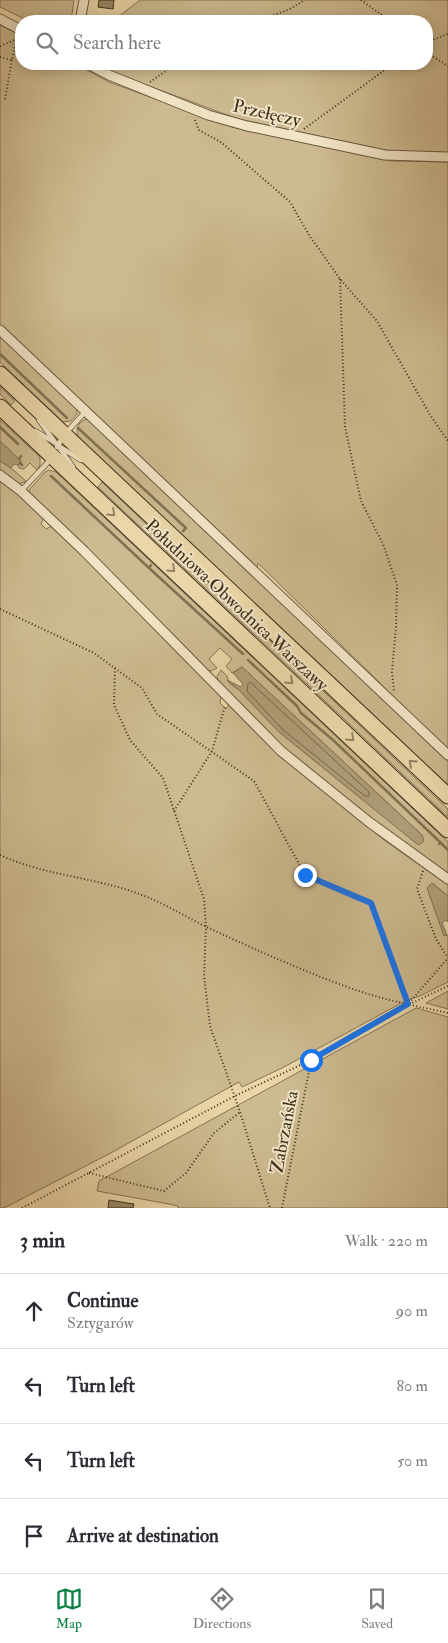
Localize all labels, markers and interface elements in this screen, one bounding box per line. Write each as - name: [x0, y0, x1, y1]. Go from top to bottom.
- search box: [15, 15, 433, 70]
- icon: search: [33, 29, 61, 57]
- text: Search here: [73, 31, 161, 55]
- street label: Przełęczy: [231, 94, 304, 133]
- one-way arrow: [107, 507, 116, 516]
- street label: Południowa Obwodnica Warszawy: [140, 514, 334, 697]
- one-way arrow: [167, 563, 176, 572]
- one-way arrow: [285, 675, 294, 684]
- one-way arrow: [346, 732, 355, 741]
- one-way arrow: [409, 760, 418, 769]
- route end: [294, 864, 317, 887]
- route start: [300, 1049, 323, 1072]
- street label: Zabrzańska: [265, 1088, 304, 1175]
- text: 3 min: [20, 1227, 65, 1254]
- text: Walk · 220 m: [345, 1231, 428, 1251]
- text: Continue: [67, 1289, 138, 1313]
- icon: ahead: [20, 1297, 48, 1325]
- text: 90 m: [396, 1301, 428, 1321]
- text: Sztygarów: [67, 1313, 134, 1333]
- icon: left: [20, 1372, 48, 1400]
- text: Turn left: [67, 1374, 135, 1398]
- text: 80 m: [397, 1376, 428, 1396]
- icon: left: [20, 1447, 48, 1475]
- text: Turn left: [67, 1449, 135, 1473]
- text: 50 m: [397, 1451, 428, 1471]
- icon: arrive: [20, 1522, 48, 1550]
- text: Arrive at destination: [67, 1524, 219, 1548]
- tab: Map: [55, 1585, 83, 1632]
- tab: Directions: [193, 1585, 251, 1632]
- tab: Saved: [361, 1585, 393, 1632]

